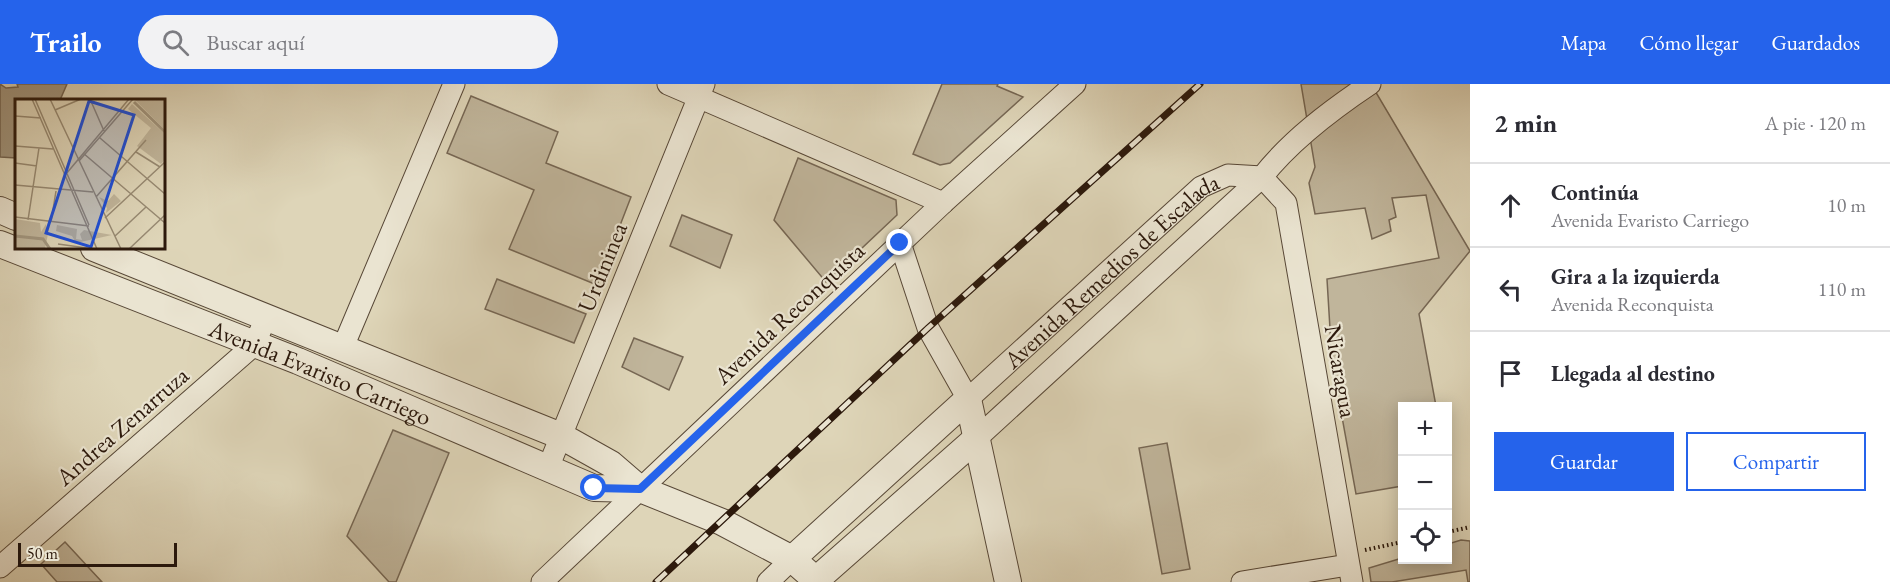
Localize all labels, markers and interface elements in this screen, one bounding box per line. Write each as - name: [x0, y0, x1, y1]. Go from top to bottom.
- search box: [138, 15, 558, 69]
- text: Trailo: [30, 24, 102, 60]
- icon: search: [159, 26, 192, 59]
- text: Buscar aquí: [207, 28, 305, 57]
- text: Mapa: [1561, 29, 1606, 56]
- text: Cómo llegar: [1639, 29, 1738, 56]
- text: Guardados: [1771, 29, 1860, 56]
- inset map: [15, 99, 165, 249]
- text: 2 min: [1494, 106, 1557, 140]
- text: A pie · 120 m: [1765, 110, 1866, 136]
- street label: Avenida Remedios de Escalada: [996, 165, 1224, 375]
- text: Continúa: [1551, 178, 1639, 207]
- icon: ahead: [1494, 189, 1527, 222]
- text: 10 m: [1827, 192, 1866, 218]
- text: Avenida Evaristo Carriego: [1551, 207, 1749, 233]
- street label: Urdininea: [570, 217, 634, 316]
- route end: [886, 229, 912, 255]
- street label: Avenida Reconquista: [706, 235, 871, 392]
- text: Gira a la izquierda: [1551, 262, 1720, 291]
- icon: left: [1494, 273, 1527, 306]
- text: 110 m: [1818, 276, 1866, 302]
- text: Avenida Reconquista: [1551, 291, 1714, 317]
- street label: Avenida Evaristo Carriego: [204, 312, 436, 432]
- street label: Nicaragua: [1318, 322, 1365, 420]
- icon: arrive: [1494, 357, 1527, 390]
- street label: Andrea Zenarruza: [48, 359, 195, 493]
- text: Llegada al destino: [1551, 359, 1715, 388]
- map controls: [1398, 402, 1452, 564]
- button: +: [1398, 402, 1452, 456]
- button: Guardar: [1494, 432, 1674, 491]
- button: Compartir: [1686, 432, 1866, 491]
- button: −: [1398, 456, 1452, 510]
- route start: [580, 474, 606, 500]
- button: locate: [1398, 510, 1452, 564]
- scale bar: [18, 540, 177, 568]
- text: 50 m: [27, 543, 58, 564]

